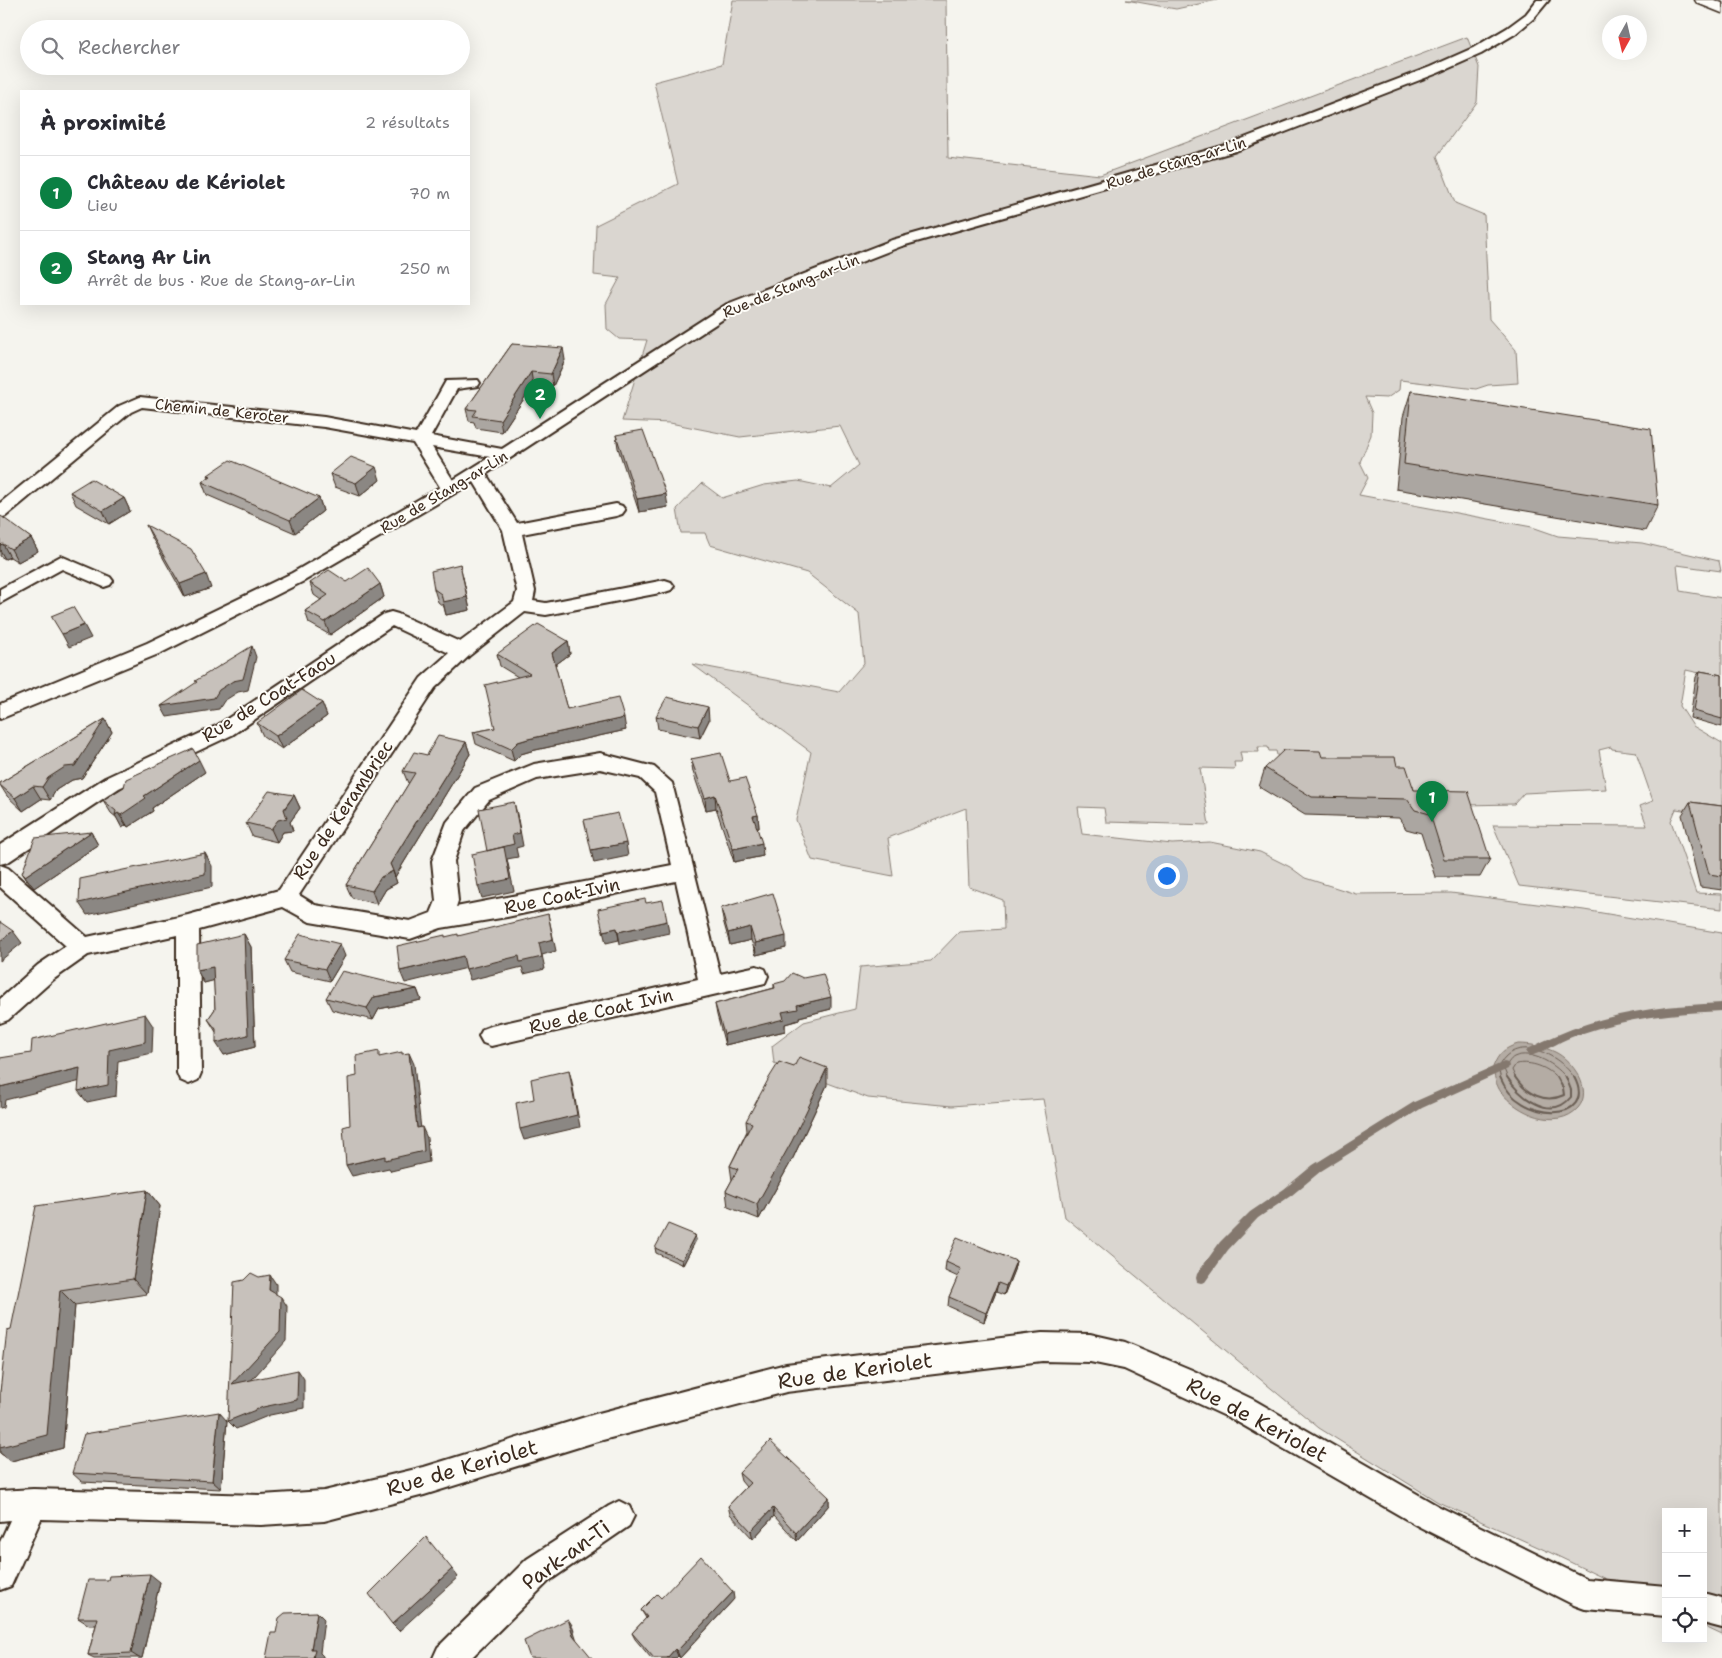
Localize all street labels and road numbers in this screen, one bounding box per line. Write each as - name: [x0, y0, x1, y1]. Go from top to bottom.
- street label: Rue de Stang-ar-Lin: [1103, 132, 1249, 194]
- street label: Rue de Stang-ar-Lin: [720, 249, 862, 323]
- street label: Chemin de Keroter: [154, 394, 290, 428]
- street label: Rue de Stang-ar-Lin: [376, 446, 512, 538]
- street label: Rue de Coat-Faou: [197, 646, 341, 748]
- street label: Rue de Kerambriec: [287, 736, 399, 884]
- street label: Rue Coat-Ivin: [502, 872, 622, 920]
- street label: Rue de Coat Ivin: [527, 983, 675, 1039]
- street label: Rue de Keriolet: [776, 1346, 934, 1396]
- street label: Rue de Keriolet: [1182, 1371, 1332, 1469]
- street label: Rue de Keriolet: [383, 1433, 541, 1503]
- street label: Park-an-Ti: [516, 1513, 616, 1597]

